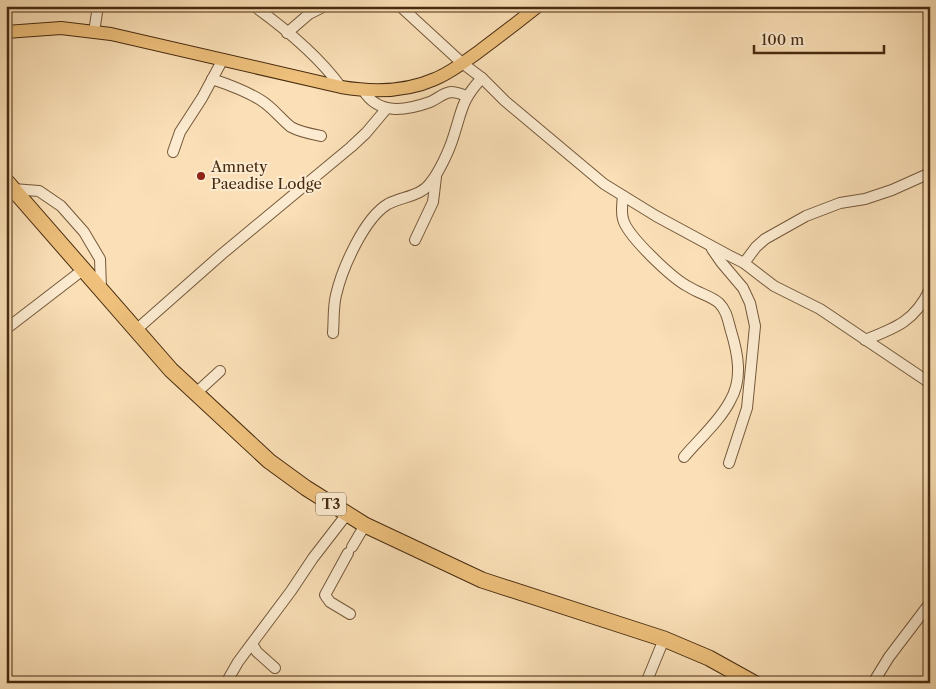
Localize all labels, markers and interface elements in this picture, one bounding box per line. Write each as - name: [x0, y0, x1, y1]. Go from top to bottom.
- scale bar: [754, 22, 884, 54]
- text: 100 m: [761, 30, 804, 49]
- place label: Amnety Paeadise Lodge: [210, 157, 322, 193]
- marker: Amnety Paeadise Lodge: [195, 170, 207, 182]
- road number: T3: [316, 492, 346, 516]

